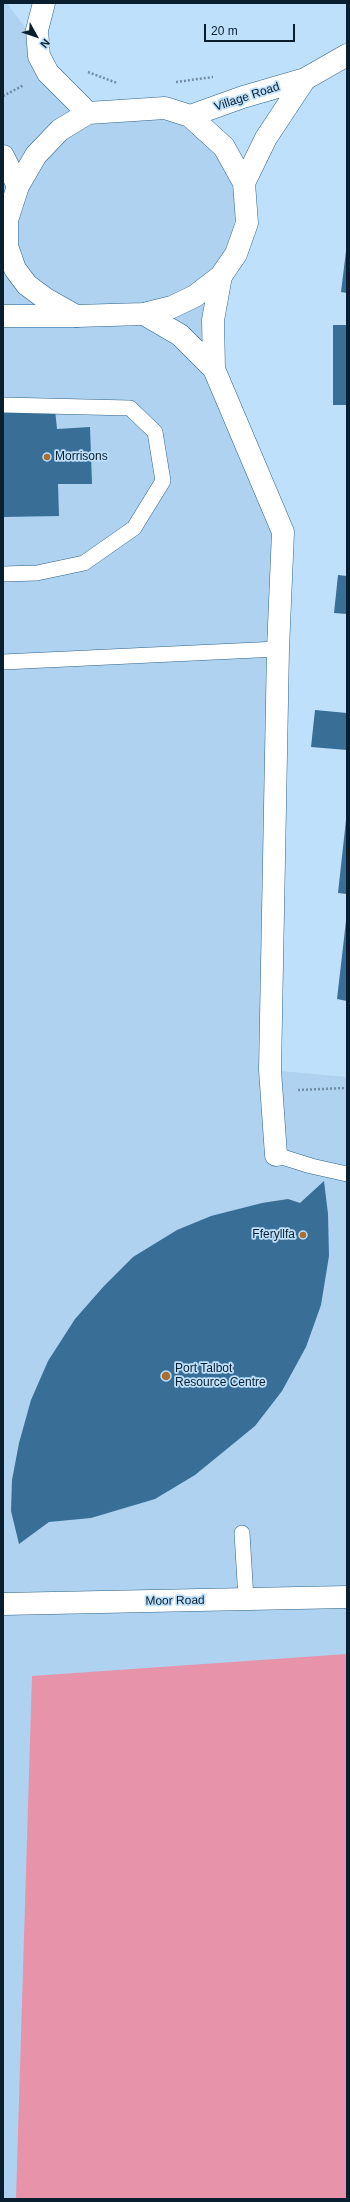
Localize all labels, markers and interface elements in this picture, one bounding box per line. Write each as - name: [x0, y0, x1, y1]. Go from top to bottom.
- north arrow: [16, 16, 56, 56]
- scale bar: [206, 16, 297, 42]
- text: 20 m: [211, 24, 238, 38]
- text: N: [38, 37, 52, 51]
- street label: Village Road: [213, 80, 281, 114]
- place label: Morrisons: [55, 450, 108, 464]
- marker: Morrisons: [42, 452, 52, 462]
- place label: Fferyllfa: [252, 1228, 295, 1242]
- marker: Fferyllfa: [298, 1230, 308, 1240]
- place label: Port Talbot Resource Centre: [175, 1362, 266, 1390]
- marker: Port Talbot Resource Centre: [160, 1370, 172, 1382]
- street label: Moor Road: [145, 1593, 205, 1609]

